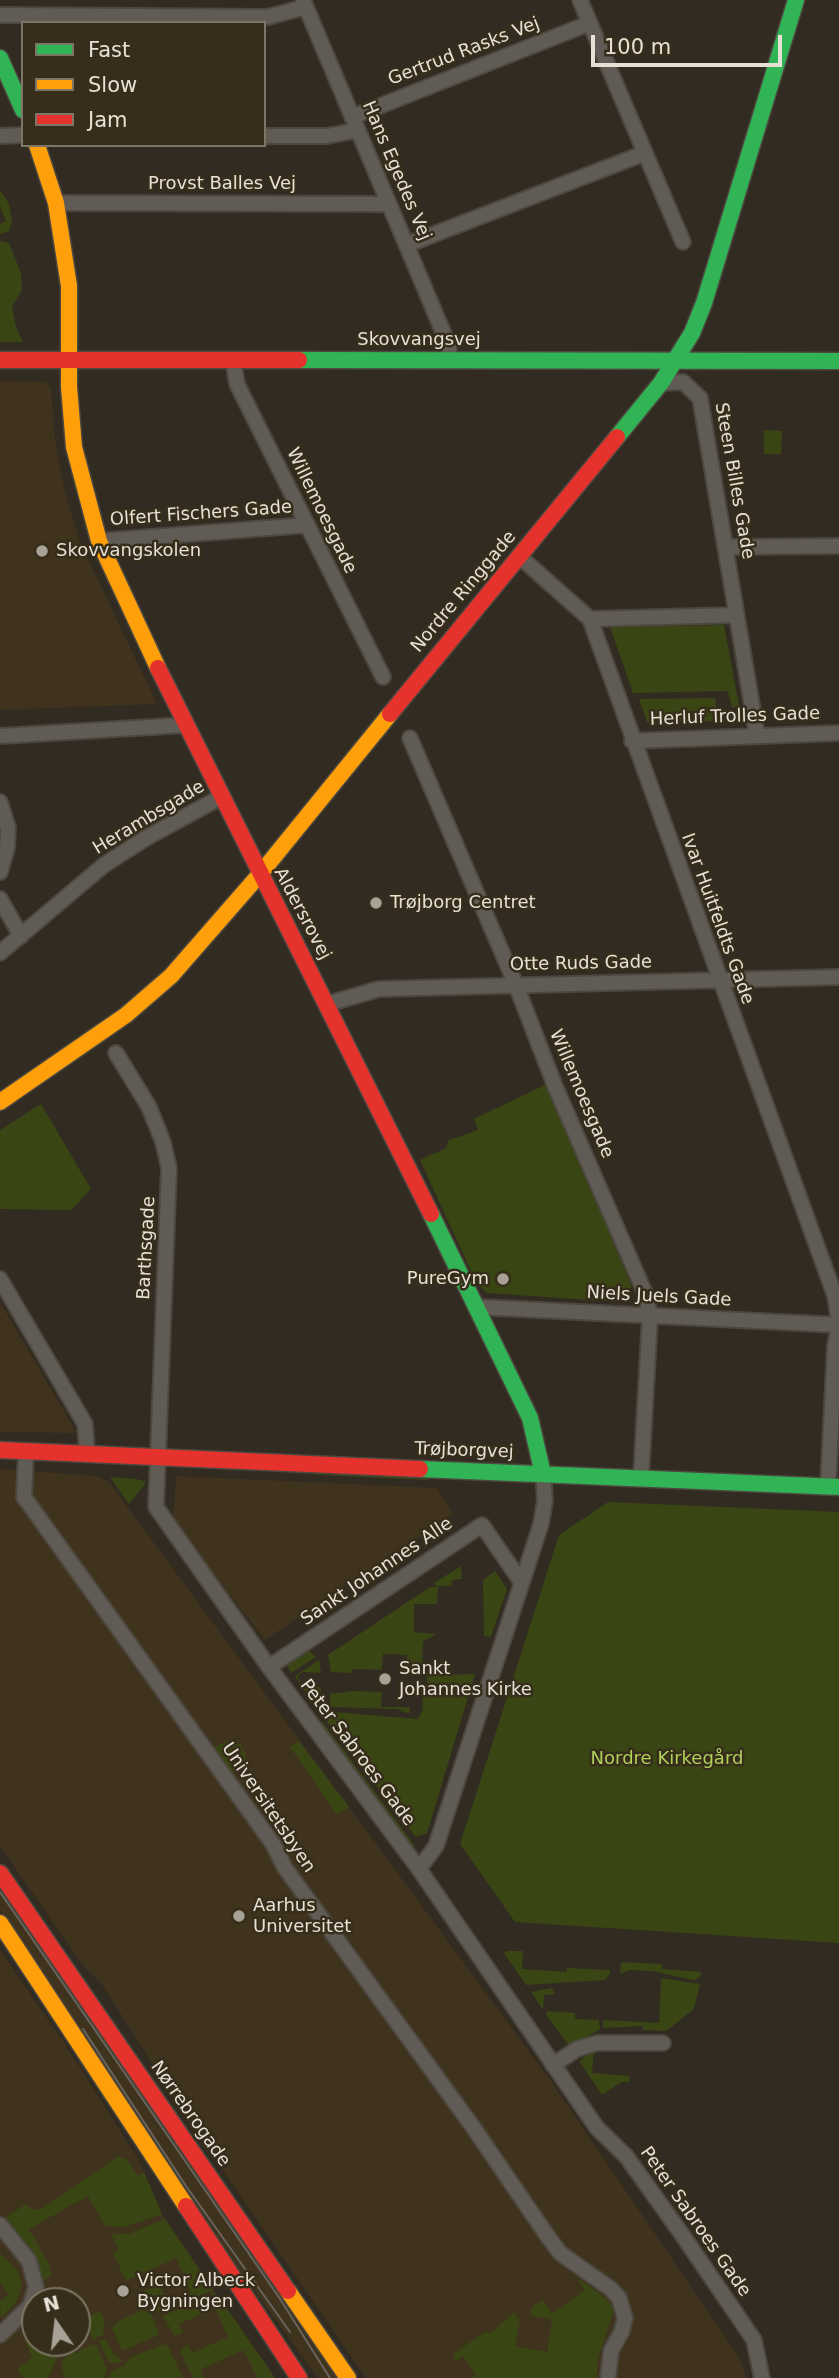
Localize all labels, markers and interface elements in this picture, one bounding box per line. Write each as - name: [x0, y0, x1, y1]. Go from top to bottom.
- street label: Gertrud Rasks Vej: [385, 13, 543, 91]
- legend: [21, 21, 266, 147]
- scale bar: [594, 21, 785, 65]
- text: 100 m: [604, 35, 671, 59]
- text: Fast: [88, 38, 130, 62]
- text: Slow: [88, 73, 137, 97]
- street label: Hans Egedes Vej: [357, 98, 435, 244]
- text: Jam: [88, 108, 128, 132]
- street label: Provst Balles Vej: [148, 173, 296, 195]
- street label: Skovvangsvej: [357, 329, 481, 351]
- street label: Steen Billes Gade: [710, 401, 758, 561]
- street label: Willemoesgade: [281, 445, 361, 577]
- street label: Olfert Fischers Gade: [109, 497, 293, 531]
- street label: Nordre Ringgade: [407, 527, 521, 657]
- place label: Skovvangskolen: [56, 540, 201, 562]
- marker: Skovvangskolen: [34, 543, 50, 559]
- street label: Herluf Trolles Gade: [649, 703, 821, 731]
- street label: Herambsgade: [89, 776, 209, 860]
- street label: Ivar Huitfeldts Gade: [676, 830, 758, 1008]
- street label: Aldersrovej: [269, 864, 335, 964]
- place label: Trøjborg Centret: [390, 892, 536, 914]
- marker: Trøjborg Centret: [368, 895, 384, 911]
- street label: Otte Ruds Gade: [510, 952, 652, 976]
- street label: Willemoesgade: [544, 1027, 618, 1161]
- street label: Barthsgade: [134, 1196, 160, 1300]
- place label: PureGym: [407, 1268, 489, 1290]
- marker: PureGym: [495, 1271, 511, 1287]
- street label: Niels Juels Gade: [586, 1282, 732, 1312]
- street label: Trøjborgvej: [414, 1438, 514, 1464]
- street label: Sankt Johannes Alle: [297, 1513, 457, 1631]
- place label: Sankt Johannes Kirke: [399, 1658, 532, 1700]
- marker: Sankt Johannes Kirke: [377, 1671, 393, 1687]
- street label: Peter Sabroes Gade: [295, 1675, 419, 1831]
- street label: Universitetsbyen: [216, 1739, 320, 1877]
- park label: Nordre Kirkegård: [591, 1748, 743, 1770]
- place label: Aarhus Universitet: [253, 1895, 351, 1938]
- marker: Aarhus Universitet: [231, 1908, 247, 1924]
- street label: Nørrebrogade: [146, 2057, 234, 2171]
- street label: Peter Sabroes Gade: [635, 2143, 755, 2301]
- place label: Victor Albeck Bygningen: [137, 2270, 255, 2312]
- marker: Victor Albeck Bygningen: [115, 2283, 131, 2299]
- north arrow: [21, 2287, 91, 2357]
- text: N: [41, 2291, 62, 2316]

